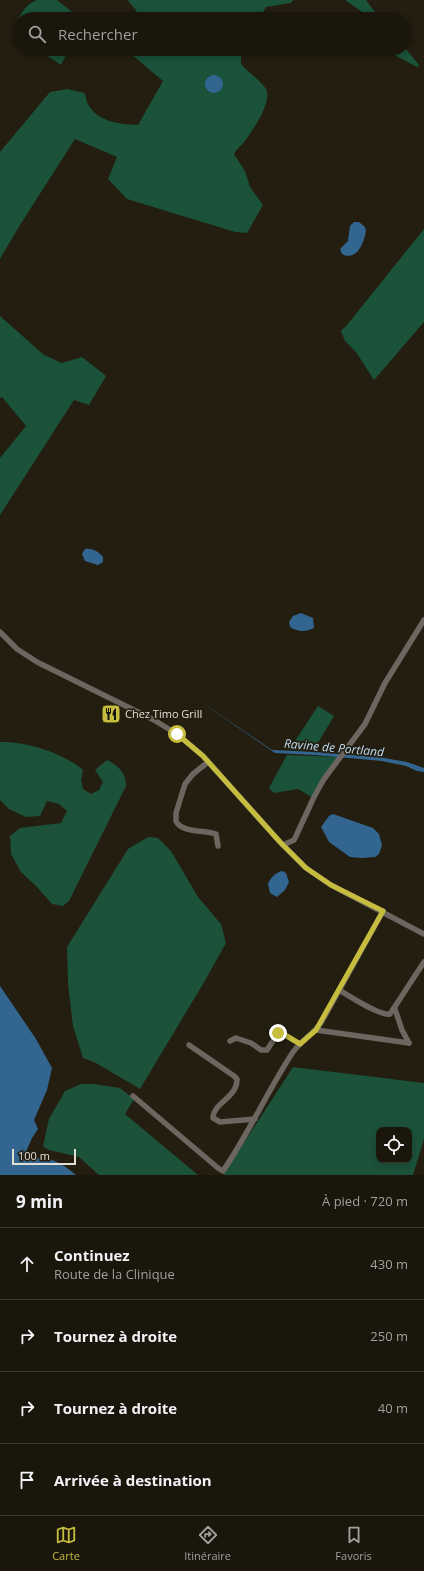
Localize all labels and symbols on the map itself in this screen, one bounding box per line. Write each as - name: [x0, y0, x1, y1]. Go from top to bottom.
- restaurant icon: Chez Timo Grill: [100, 703, 122, 725]
- place label: Chez Timo Grill: [125, 706, 202, 721]
- route start: [168, 725, 186, 743]
- water label: Ravine de Portland: [283, 735, 386, 760]
- route end: [269, 1024, 287, 1042]
- scale bar: [12, 1147, 76, 1166]

